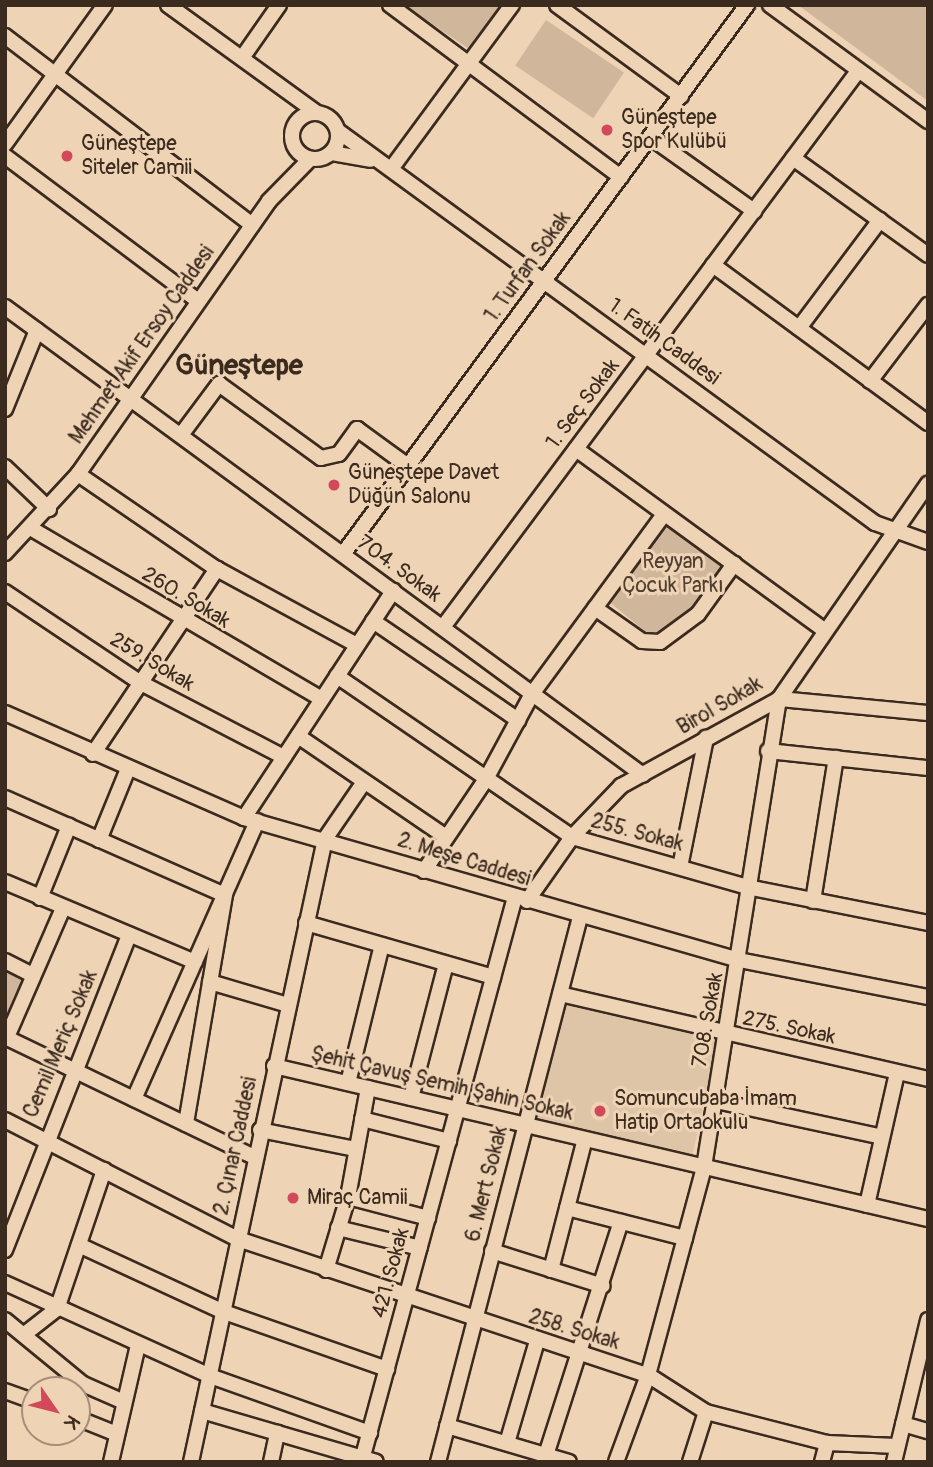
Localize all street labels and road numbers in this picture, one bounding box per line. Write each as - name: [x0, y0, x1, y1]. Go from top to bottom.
- street label: 1. Turfan Sokak: [479, 207, 577, 327]
- street label: Mehmet Akif Ersoy Caddesi: [64, 241, 220, 449]
- street label: 1. Fatih Caddesi: [603, 293, 725, 391]
- street label: 1. Seç Sokak: [541, 354, 625, 454]
- street label: 704. Sokak: [352, 530, 446, 608]
- street label: 260. Sokak: [137, 562, 235, 634]
- street label: 259. Sokak: [105, 627, 199, 697]
- street label: Birol Sokak: [673, 672, 767, 740]
- street label: 255. Sokak: [588, 809, 686, 857]
- street label: 2. Meşe Caddesi: [394, 828, 534, 892]
- street label: Cemil Meriç Sokak: [19, 966, 103, 1122]
- street label: 708. Sokak: [687, 971, 729, 1069]
- street label: 275. Sokak: [740, 1006, 838, 1050]
- street label: Şehit Çavuş Semih Şahin Sokak: [308, 1041, 576, 1127]
- street label: 2. Çınar Caddesi: [209, 1075, 263, 1217]
- street label: 6. Mert Sokak: [460, 1124, 514, 1244]
- street label: 421. Sokak: [367, 1225, 415, 1321]
- street label: 258. Sokak: [526, 1304, 622, 1356]

